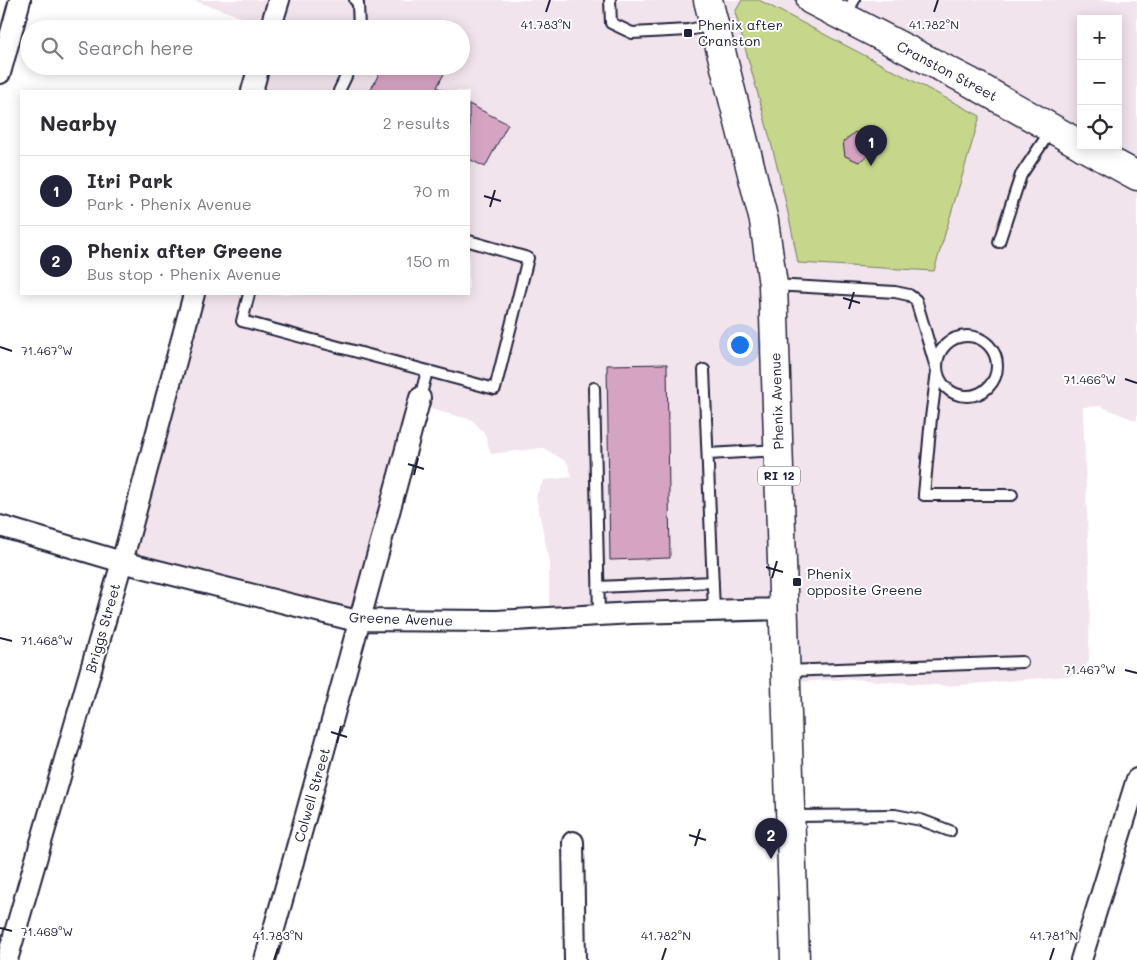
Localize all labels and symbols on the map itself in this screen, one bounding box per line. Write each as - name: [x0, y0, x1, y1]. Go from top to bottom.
- place label: Phenix after Cranston: [698, 15, 783, 50]
- text: 41.783°N: [521, 16, 571, 32]
- text: 41.782°N: [909, 16, 959, 32]
- marker: Phenix after Cranston: [682, 27, 694, 39]
- street label: Cranston Street: [894, 36, 1001, 105]
- pin: 1: [855, 125, 887, 166]
- your location: [727, 332, 753, 358]
- text: 71.467°W: [21, 342, 73, 358]
- street label: Phenix Avenue: [765, 352, 788, 450]
- text: 71.466°W: [1064, 371, 1116, 387]
- road number: RI 12: [758, 466, 800, 486]
- place label: Phenix opposite Greene: [807, 564, 922, 599]
- marker: Phenix opposite Greene: [791, 576, 803, 588]
- street label: Briggs Street: [81, 581, 124, 675]
- street label: Greene Avenue: [349, 607, 453, 630]
- text: 71.468°W: [21, 632, 73, 648]
- text: 71.467°W: [1064, 661, 1116, 677]
- street label: Colwell Street: [289, 745, 334, 844]
- pin: 2: [755, 818, 787, 859]
- text: 71.469°W: [21, 923, 73, 939]
- text: 41.783°N: [253, 927, 303, 943]
- text: 41.782°N: [641, 927, 691, 943]
- text: 41.781°N: [1030, 927, 1078, 943]

